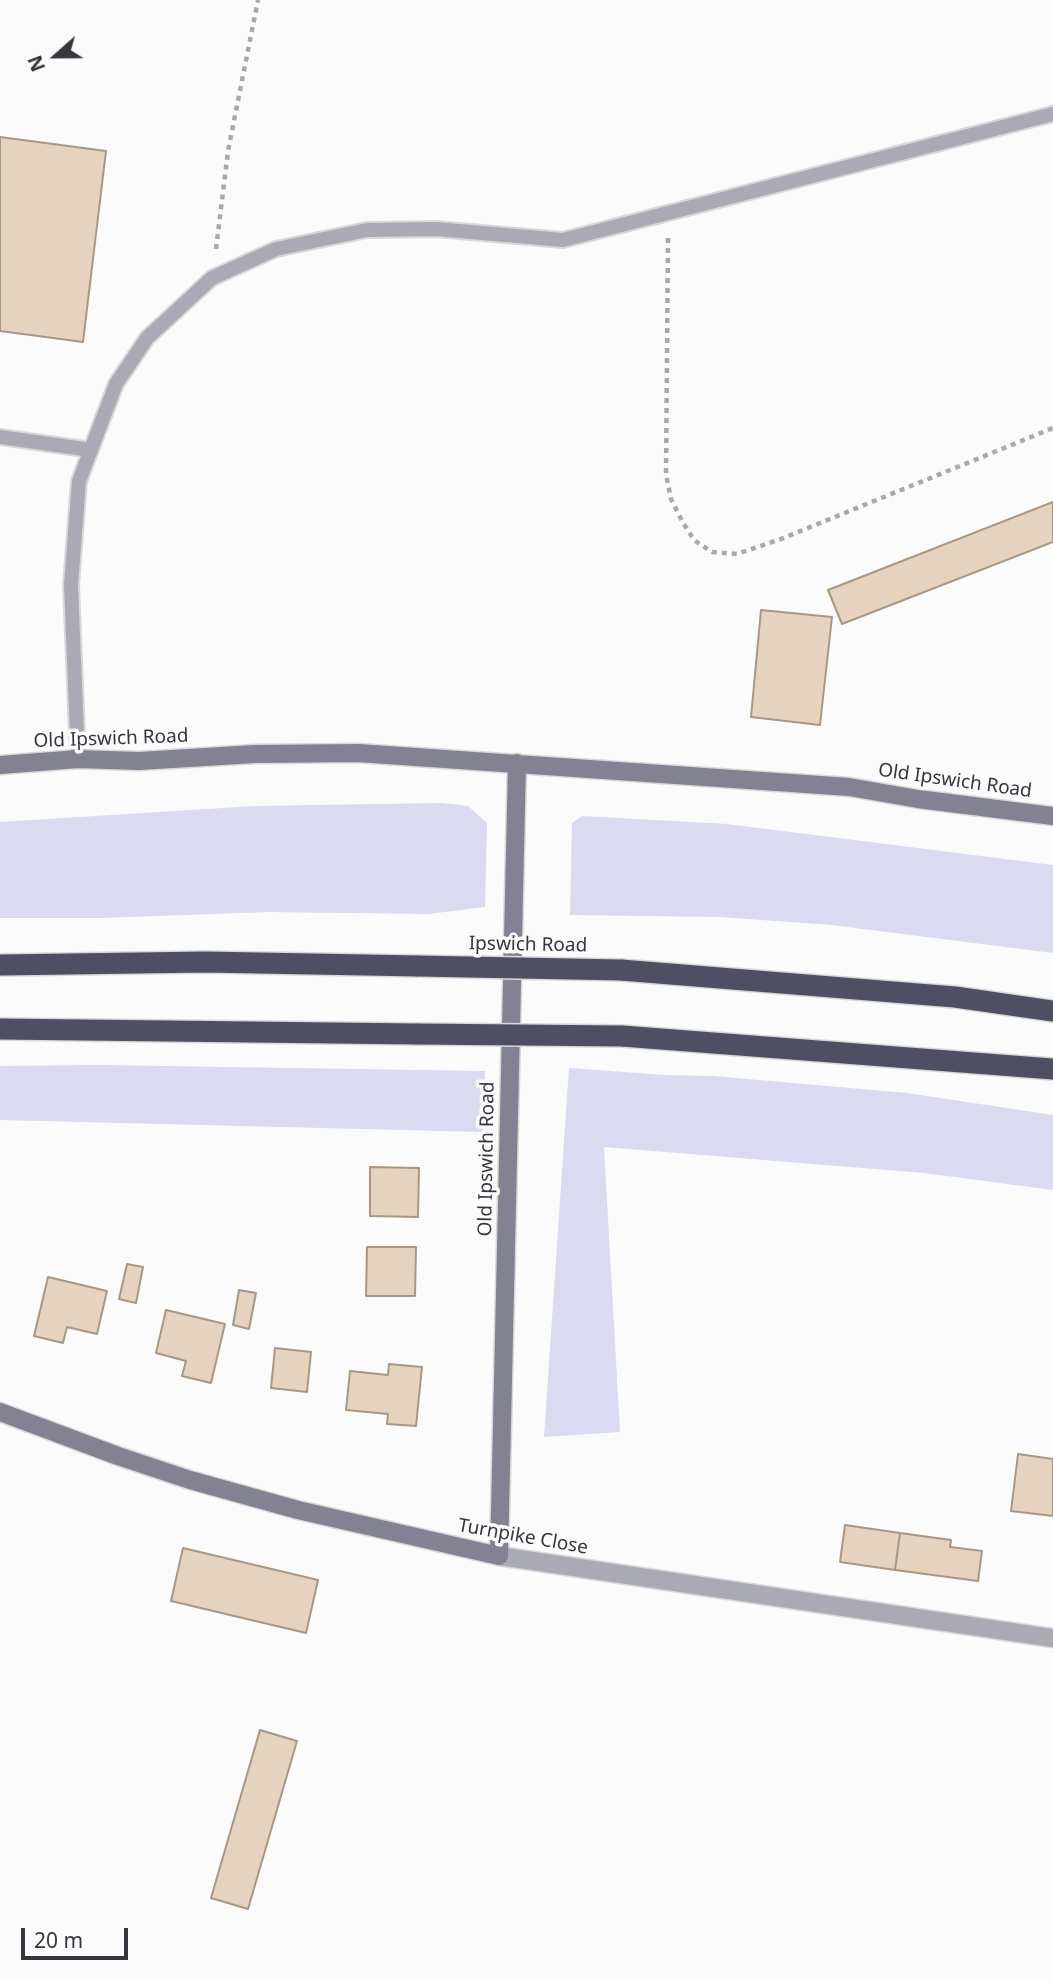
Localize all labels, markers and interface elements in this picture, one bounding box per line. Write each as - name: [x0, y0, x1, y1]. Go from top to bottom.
- north arrow: [21, 21, 91, 91]
- text: N: [21, 52, 51, 75]
- street label: Old Ipswich Road: [33, 725, 189, 753]
- street label: Old Ipswich Road: [877, 759, 1033, 803]
- street label: Ipswich Road: [469, 933, 587, 957]
- street label: Old Ipswich Road: [474, 1081, 500, 1237]
- street label: Turnpike Close: [456, 1514, 590, 1560]
- scale bar: [24, 1914, 131, 1958]
- text: 20 m: [34, 1926, 83, 1954]

